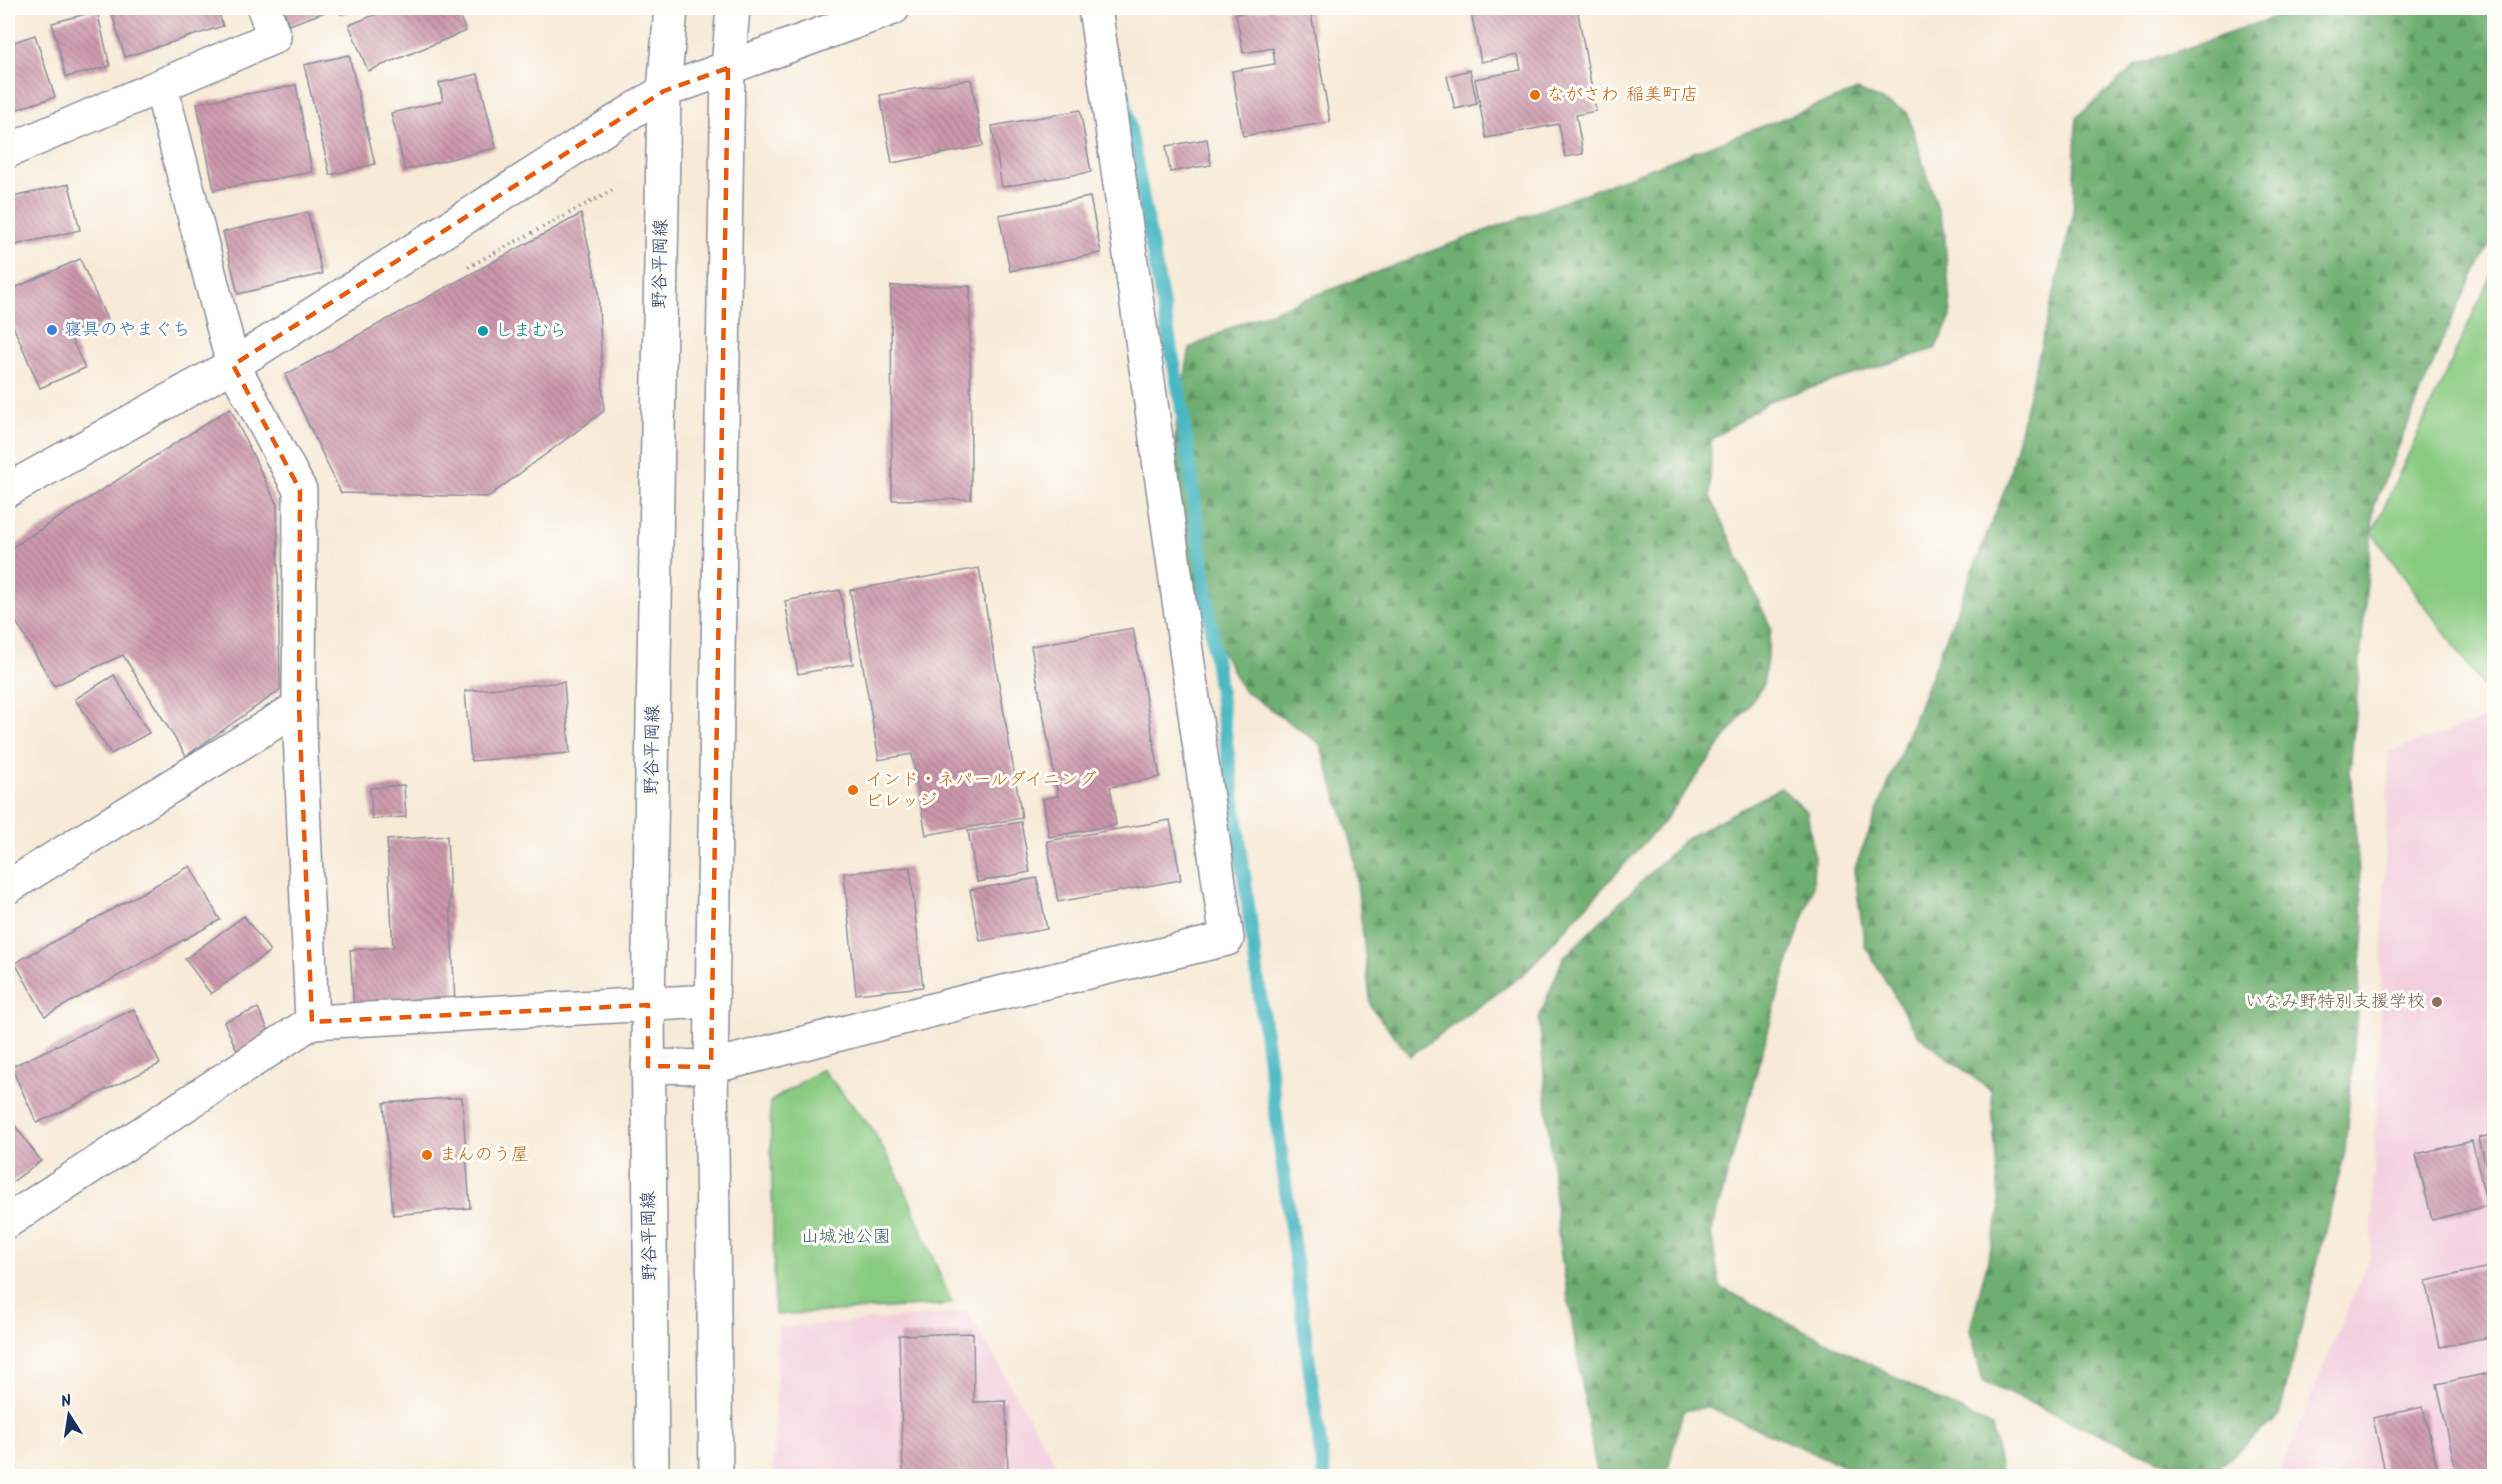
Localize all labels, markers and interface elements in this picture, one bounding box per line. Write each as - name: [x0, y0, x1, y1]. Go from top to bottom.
- place label: ながさわ 稲美町店: [1547, 81, 1698, 110]
- marker: ながさわ 稲美町店: [1528, 88, 1542, 102]
- street label: 野谷平岡線: [646, 219, 676, 309]
- place label: 寝具のやまぐち: [64, 316, 190, 345]
- place label: しまむら: [495, 317, 567, 346]
- marker: 寝具のやまぐち: [45, 323, 59, 337]
- marker: しまむら: [476, 324, 490, 338]
- street label: 野谷平岡線: [638, 705, 668, 795]
- place label: インド・ネパールダイニング ビレッジ: [865, 766, 1096, 816]
- marker: インド・ネパールダイニング ビレッジ: [846, 783, 860, 797]
- place label: いなみ野特別支援学校: [2245, 988, 2425, 1017]
- marker: いなみ野特別支援学校: [2430, 995, 2444, 1009]
- place label: まんのう屋: [439, 1141, 529, 1170]
- marker: まんのう屋: [420, 1148, 434, 1162]
- street label: 野谷平岡線: [635, 1191, 665, 1281]
- park label: 山城池公園: [801, 1223, 891, 1252]
- north arrow: [39, 1385, 99, 1445]
- text: N: [59, 1389, 74, 1415]

